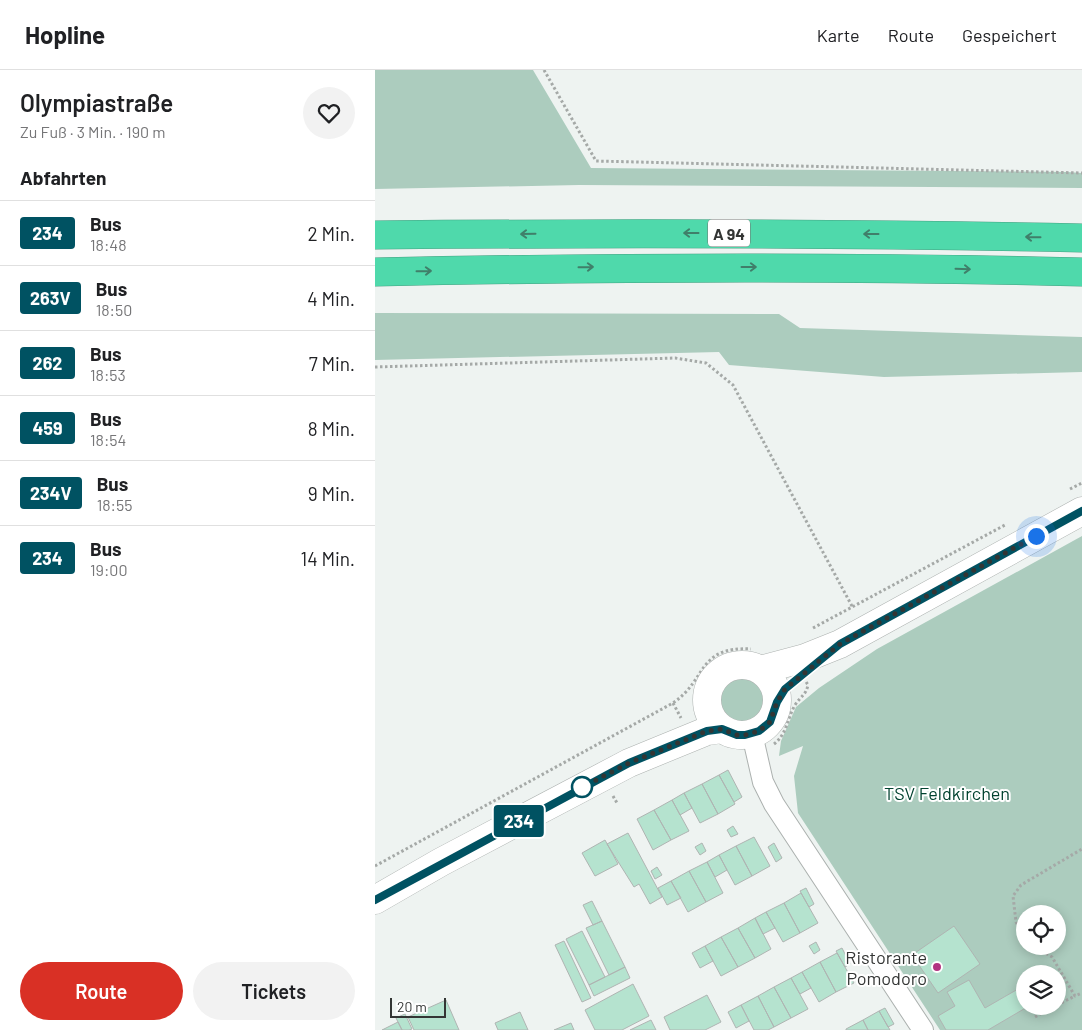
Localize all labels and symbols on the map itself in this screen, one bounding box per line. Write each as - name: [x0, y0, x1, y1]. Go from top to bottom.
- road number: A 94: [708, 220, 750, 247]
- one-way arrow: [683, 228, 700, 238]
- one-way arrow: [521, 229, 537, 239]
- one-way arrow: [863, 229, 880, 239]
- one-way arrow: [1026, 232, 1042, 241]
- one-way arrow: [740, 262, 756, 272]
- one-way arrow: [578, 263, 594, 272]
- one-way arrow: [954, 264, 971, 274]
- one-way arrow: [415, 267, 431, 276]
- your location: [1024, 524, 1049, 549]
- unlabelled marker: [571, 776, 593, 798]
- park label: TSV Feldkirchen: [884, 782, 1010, 804]
- line badge: 234: [490, 805, 548, 837]
- place label: Ristorante Pomodoro: [845, 946, 927, 989]
- marker: Ristorante Pomodoro: [931, 961, 943, 973]
- scale bar: [390, 995, 446, 1018]

